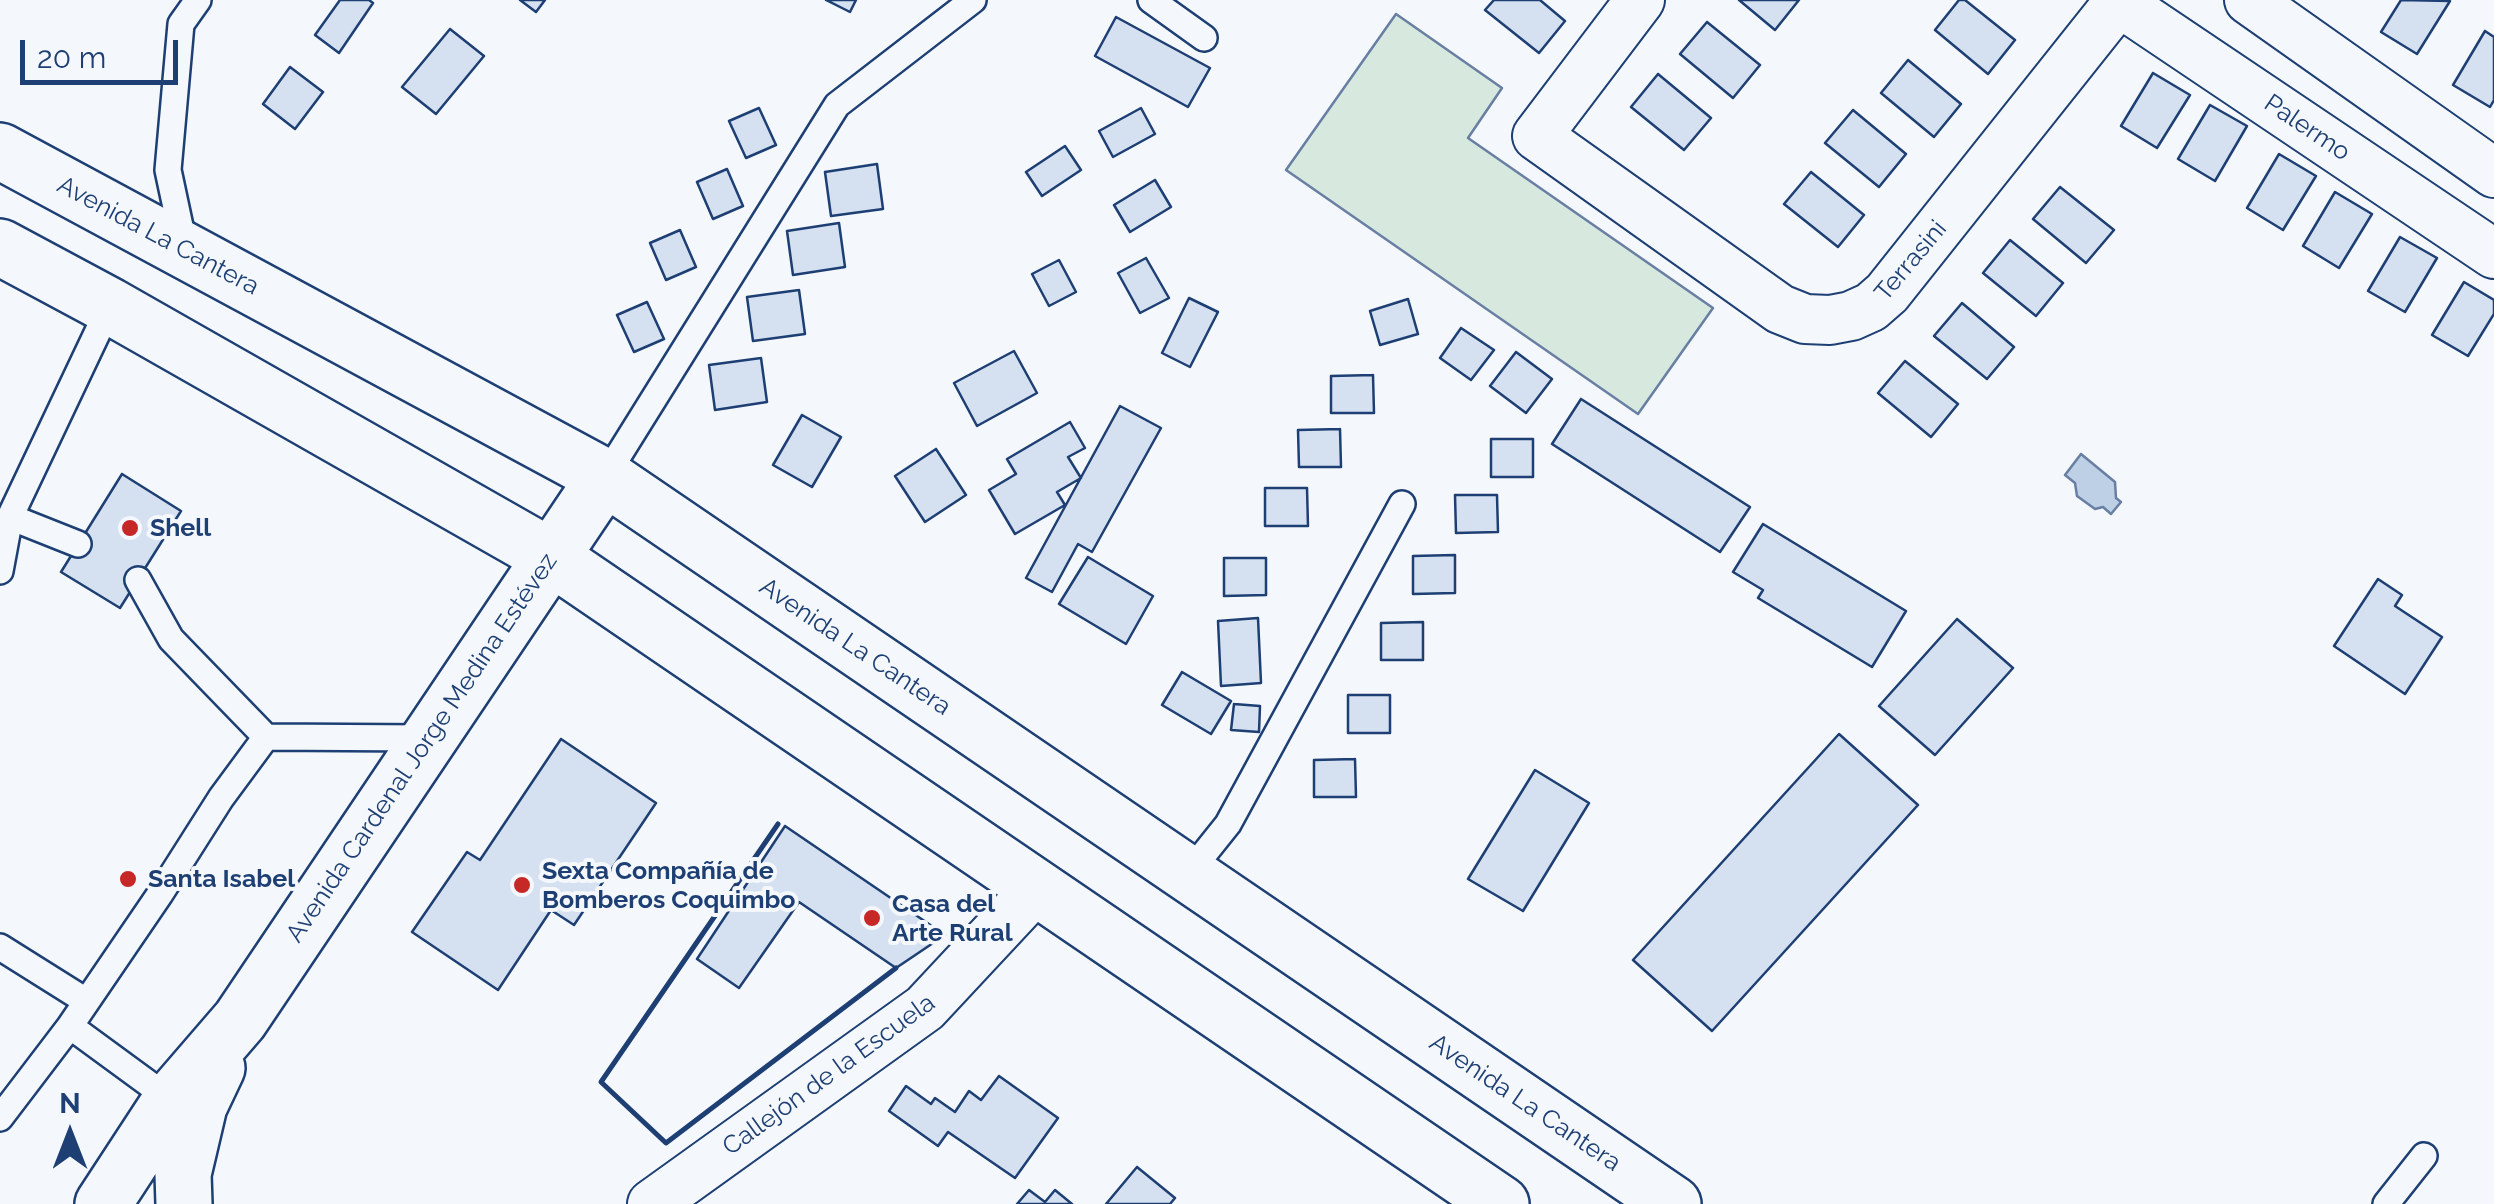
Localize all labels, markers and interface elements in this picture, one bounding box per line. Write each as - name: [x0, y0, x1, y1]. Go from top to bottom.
- scale bar: [25, 20, 182, 82]
- text: 20 m: [37, 40, 106, 75]
- street label: Palermo: [2258, 88, 2356, 168]
- street label: Avenida La Cantera: [52, 170, 264, 302]
- street label: Terrasini: [1869, 215, 1953, 307]
- place label: Shell: [150, 513, 211, 543]
- marker: Shell: [119, 517, 141, 539]
- street label: Avenida Cardenal Jorge Medina Estévez: [280, 548, 564, 948]
- street label: Avenida La Cantera: [754, 572, 956, 722]
- place label: Sexta Compañía de Bomberos Coquimbo: [542, 856, 795, 915]
- place label: Santa Isabel: [148, 864, 295, 894]
- marker: Santa Isabel: [117, 868, 139, 890]
- marker: Sexta Compañía de Bomberos Coquimbo: [511, 874, 533, 896]
- place label: Casa del Arte Rural: [892, 889, 1013, 948]
- marker: Casa del Arte Rural: [861, 907, 883, 929]
- street label: Callejón de la Escuela: [717, 988, 941, 1162]
- street label: Avenida La Cantera: [1424, 1028, 1626, 1178]
- north arrow: [20, 1084, 120, 1184]
- text: N: [59, 1087, 81, 1120]

